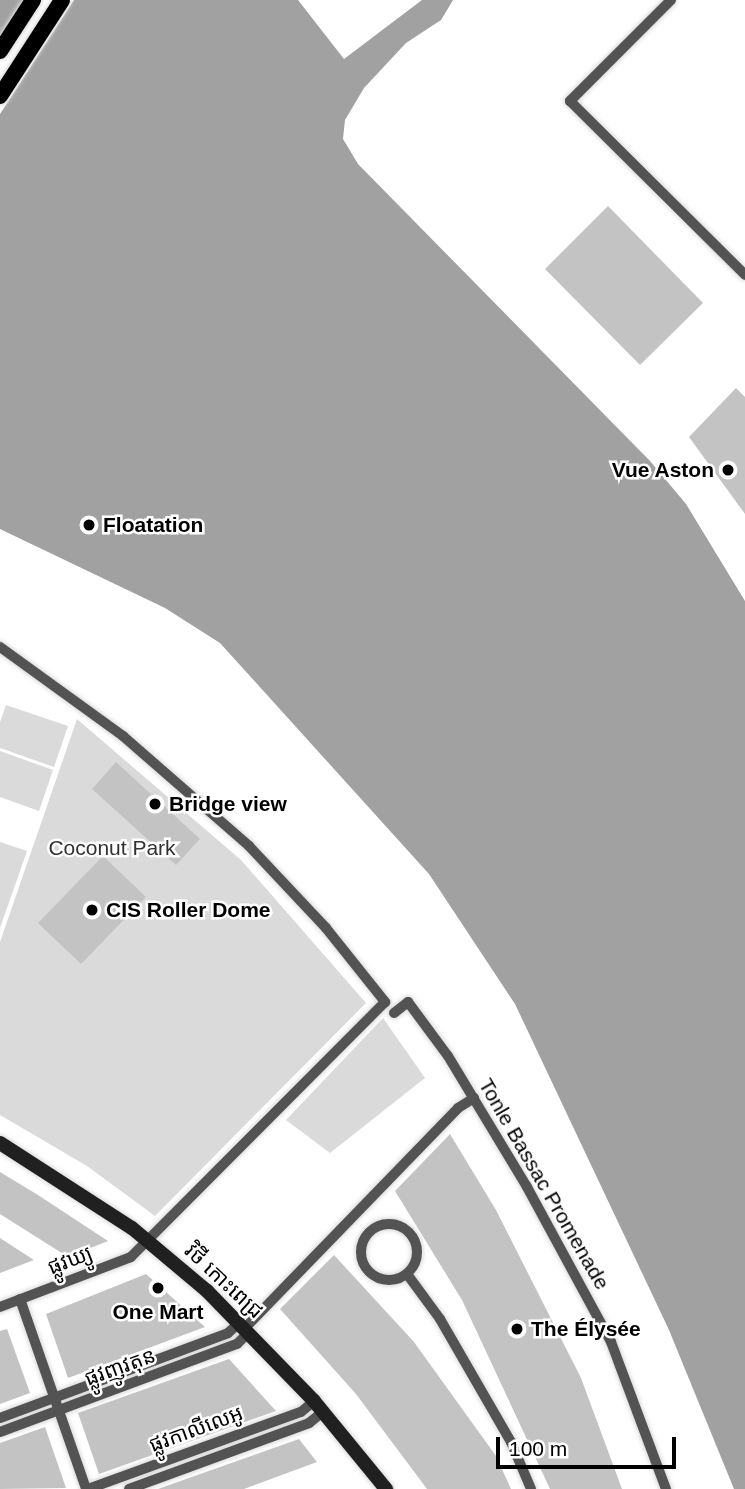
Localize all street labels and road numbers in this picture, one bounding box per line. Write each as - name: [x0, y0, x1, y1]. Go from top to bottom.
- street label: Tonle Bassac Promenade: [473, 1074, 615, 1294]
- street label: វិថី កោះពេជ្រ: [179, 1238, 269, 1324]
- street label: ផ្លូវឃ្យូ: [44, 1240, 96, 1280]
- street label: ផ្លូវញូវតុន: [81, 1343, 159, 1391]
- street label: ផ្លូវកាលីលេអូ: [146, 1400, 246, 1458]

